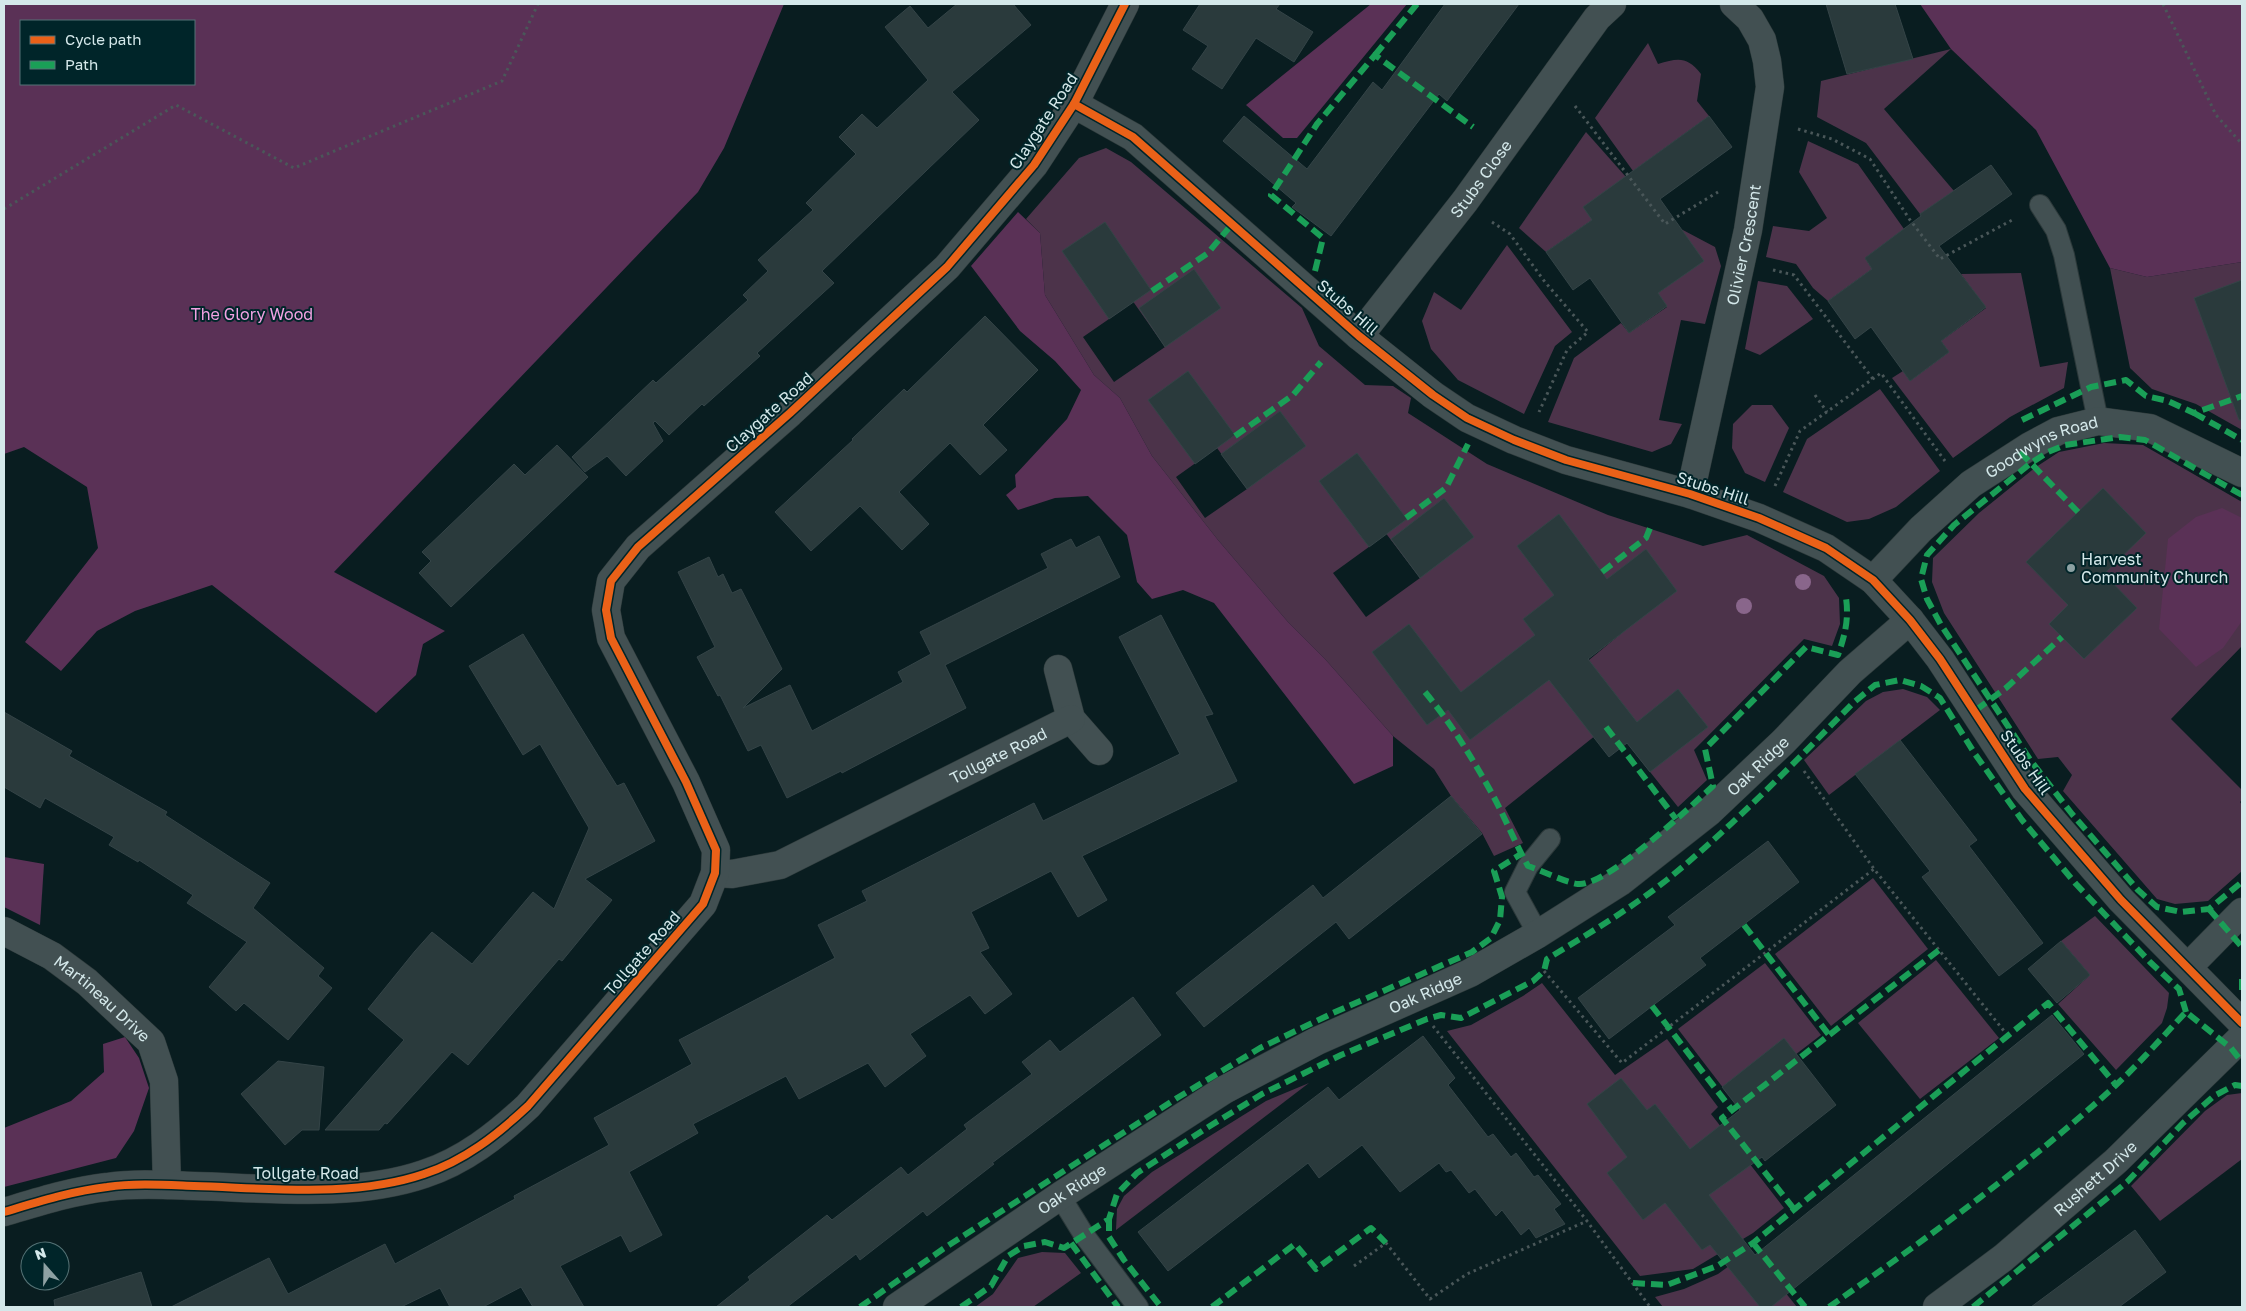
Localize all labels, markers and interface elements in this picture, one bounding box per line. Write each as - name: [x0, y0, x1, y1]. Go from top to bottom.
- legend: [20, 20, 195, 85]
- text: Cycle path: [65, 30, 141, 48]
- text: Path: [65, 55, 98, 73]
- street label: Claygate Road: [1004, 69, 1082, 173]
- street label: Stubs Close: [1446, 136, 1516, 222]
- street label: Olivier Crescent: [1722, 183, 1765, 307]
- street label: Stubs Hill: [1313, 275, 1383, 339]
- park label: The Glory Wood: [191, 304, 313, 324]
- street label: Claygate Road: [721, 367, 817, 457]
- street label: Goodwyns Road: [1981, 411, 2100, 482]
- street label: Stubs Hill: [1674, 467, 1752, 509]
- place label: Harvest Community Church: [2081, 549, 2228, 587]
- marker: Harvest Community Church: [2065, 562, 2077, 574]
- street label: Tollgate Road: [946, 723, 1050, 788]
- street label: Stubs Hill: [1996, 726, 2056, 798]
- street label: Oak Ridge: [1723, 732, 1793, 800]
- street label: Tollgate Road: [600, 907, 684, 999]
- street label: Martineau Drive: [50, 951, 154, 1046]
- street label: Oak Ridge: [1385, 968, 1465, 1018]
- street label: Rushett Drive: [2049, 1136, 2141, 1220]
- street label: Oak Ridge: [1033, 1159, 1110, 1218]
- street label: Tollgate Road: [253, 1163, 359, 1183]
- north arrow: [20, 1241, 70, 1291]
- text: N: [32, 1244, 48, 1263]

